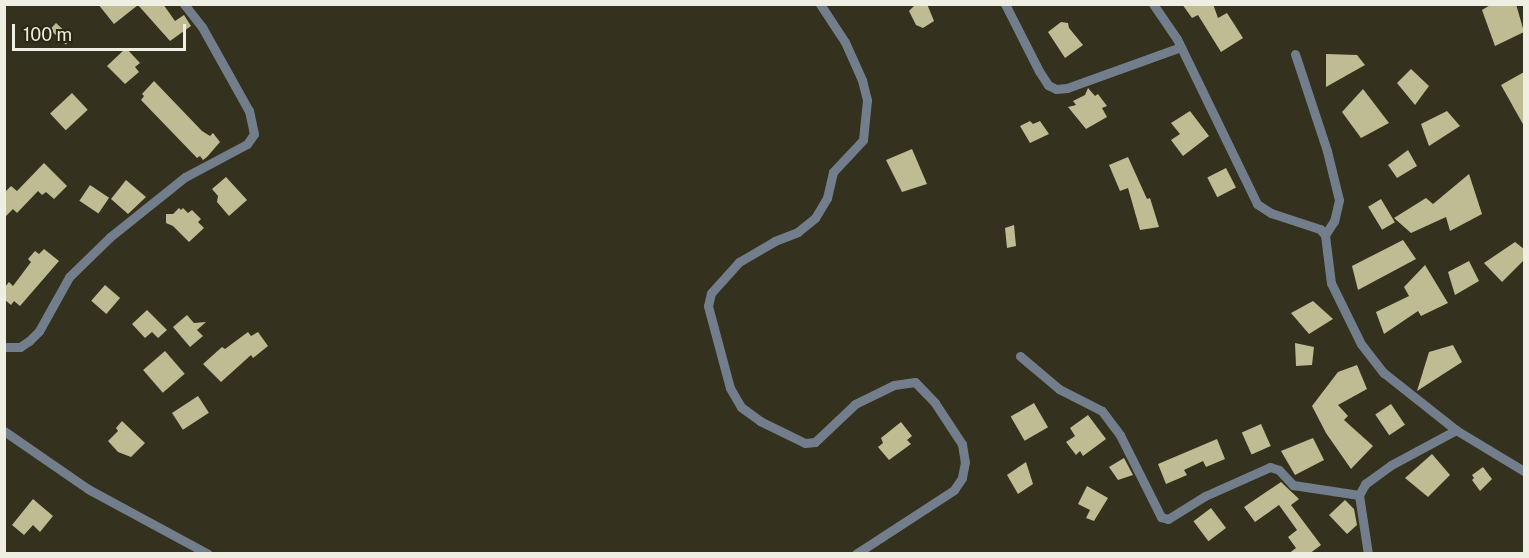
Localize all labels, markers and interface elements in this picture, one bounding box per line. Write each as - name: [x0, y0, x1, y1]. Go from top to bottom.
- scale bar: [15, 12, 189, 50]
- text: 100 m: [23, 24, 72, 45]

